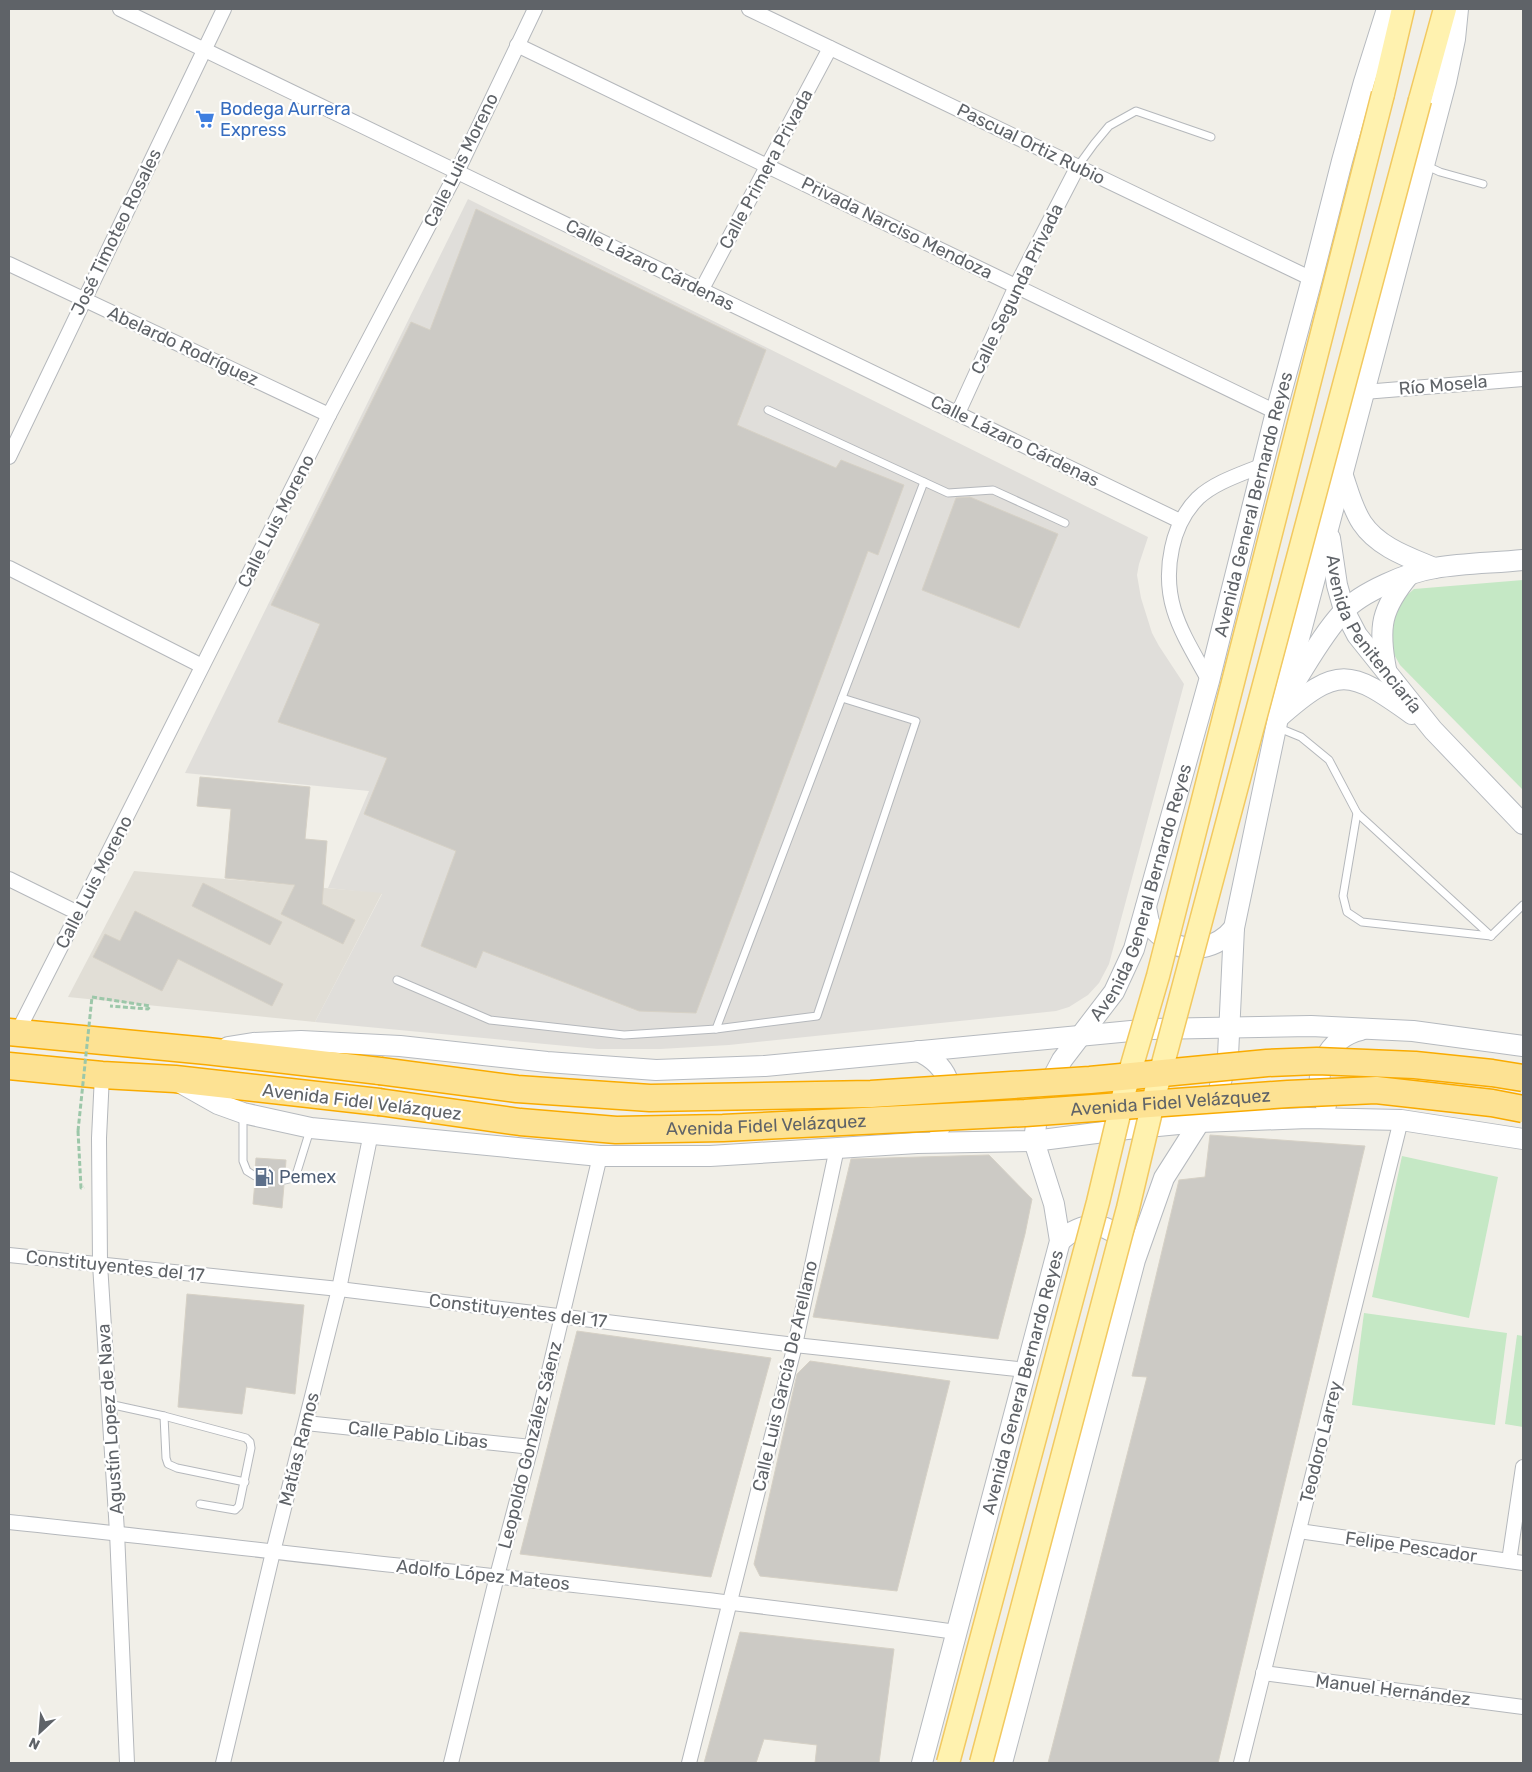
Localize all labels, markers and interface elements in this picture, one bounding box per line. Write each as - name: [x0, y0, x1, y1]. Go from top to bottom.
- street label: Calle Primera Privada: [715, 85, 817, 253]
- street label: Calle Luis Moreno: [419, 89, 503, 231]
- place label: Bodega Aurrera Express: [220, 98, 351, 141]
- street label: Pascual Ortiz Rubio: [953, 99, 1109, 189]
- supermarket icon: Bodega Aurrera Express: [194, 108, 216, 130]
- street label: José Timoteo Rosales: [66, 145, 166, 319]
- street label: Privada Narciso Mendoza: [798, 172, 996, 284]
- street label: Calle Segunda Privada: [966, 200, 1068, 378]
- street label: Calle Lázaro Cárdenas: [562, 215, 738, 315]
- street label: Abelardo Rodríguez: [104, 301, 262, 391]
- street label: Avenida General Bernardo Reyes: [1209, 369, 1297, 639]
- street label: Río Mosela: [1398, 370, 1488, 400]
- street label: Calle Lázaro Cárdenas: [927, 391, 1103, 491]
- street label: Calle Luis Moreno: [233, 451, 319, 591]
- street label: Avenida Penitenciaría: [1322, 553, 1426, 718]
- street label: Avenida General Bernardo Reyes: [1085, 761, 1196, 1025]
- street label: Calle Luis Moreno: [51, 812, 137, 952]
- street label: Avenida Fidel Velázquez: [261, 1079, 463, 1125]
- street label: Avenida Fidel Velázquez: [1070, 1084, 1271, 1121]
- street label: Avenida Fidel Velázquez: [666, 1110, 867, 1140]
- fuel station icon: Pemex: [253, 1166, 275, 1188]
- place label: Pemex: [279, 1166, 336, 1188]
- street label: Constituyentes del 17: [25, 1246, 205, 1286]
- street label: Avenida General Bernardo Reyes: [977, 1247, 1068, 1517]
- street label: Calle Luis García De Arellano: [748, 1258, 822, 1494]
- street label: Constituyentes del 17: [428, 1289, 608, 1333]
- street label: Agustín Lopez de Nava: [92, 1323, 128, 1515]
- street label: Leopoldo González Sáenz: [494, 1339, 566, 1551]
- street label: Teodoro Larrey: [1295, 1379, 1347, 1505]
- street label: Matías Ramos: [274, 1390, 324, 1508]
- street label: Calle Pablo Libas: [347, 1417, 489, 1453]
- street label: Felipe Pescador: [1344, 1527, 1478, 1567]
- street label: Adolfo López Mateos: [395, 1555, 571, 1595]
- street label: Manuel Hernández: [1314, 1670, 1472, 1710]
- north arrow: [15, 1707, 65, 1757]
- text: N: [26, 1733, 43, 1753]

